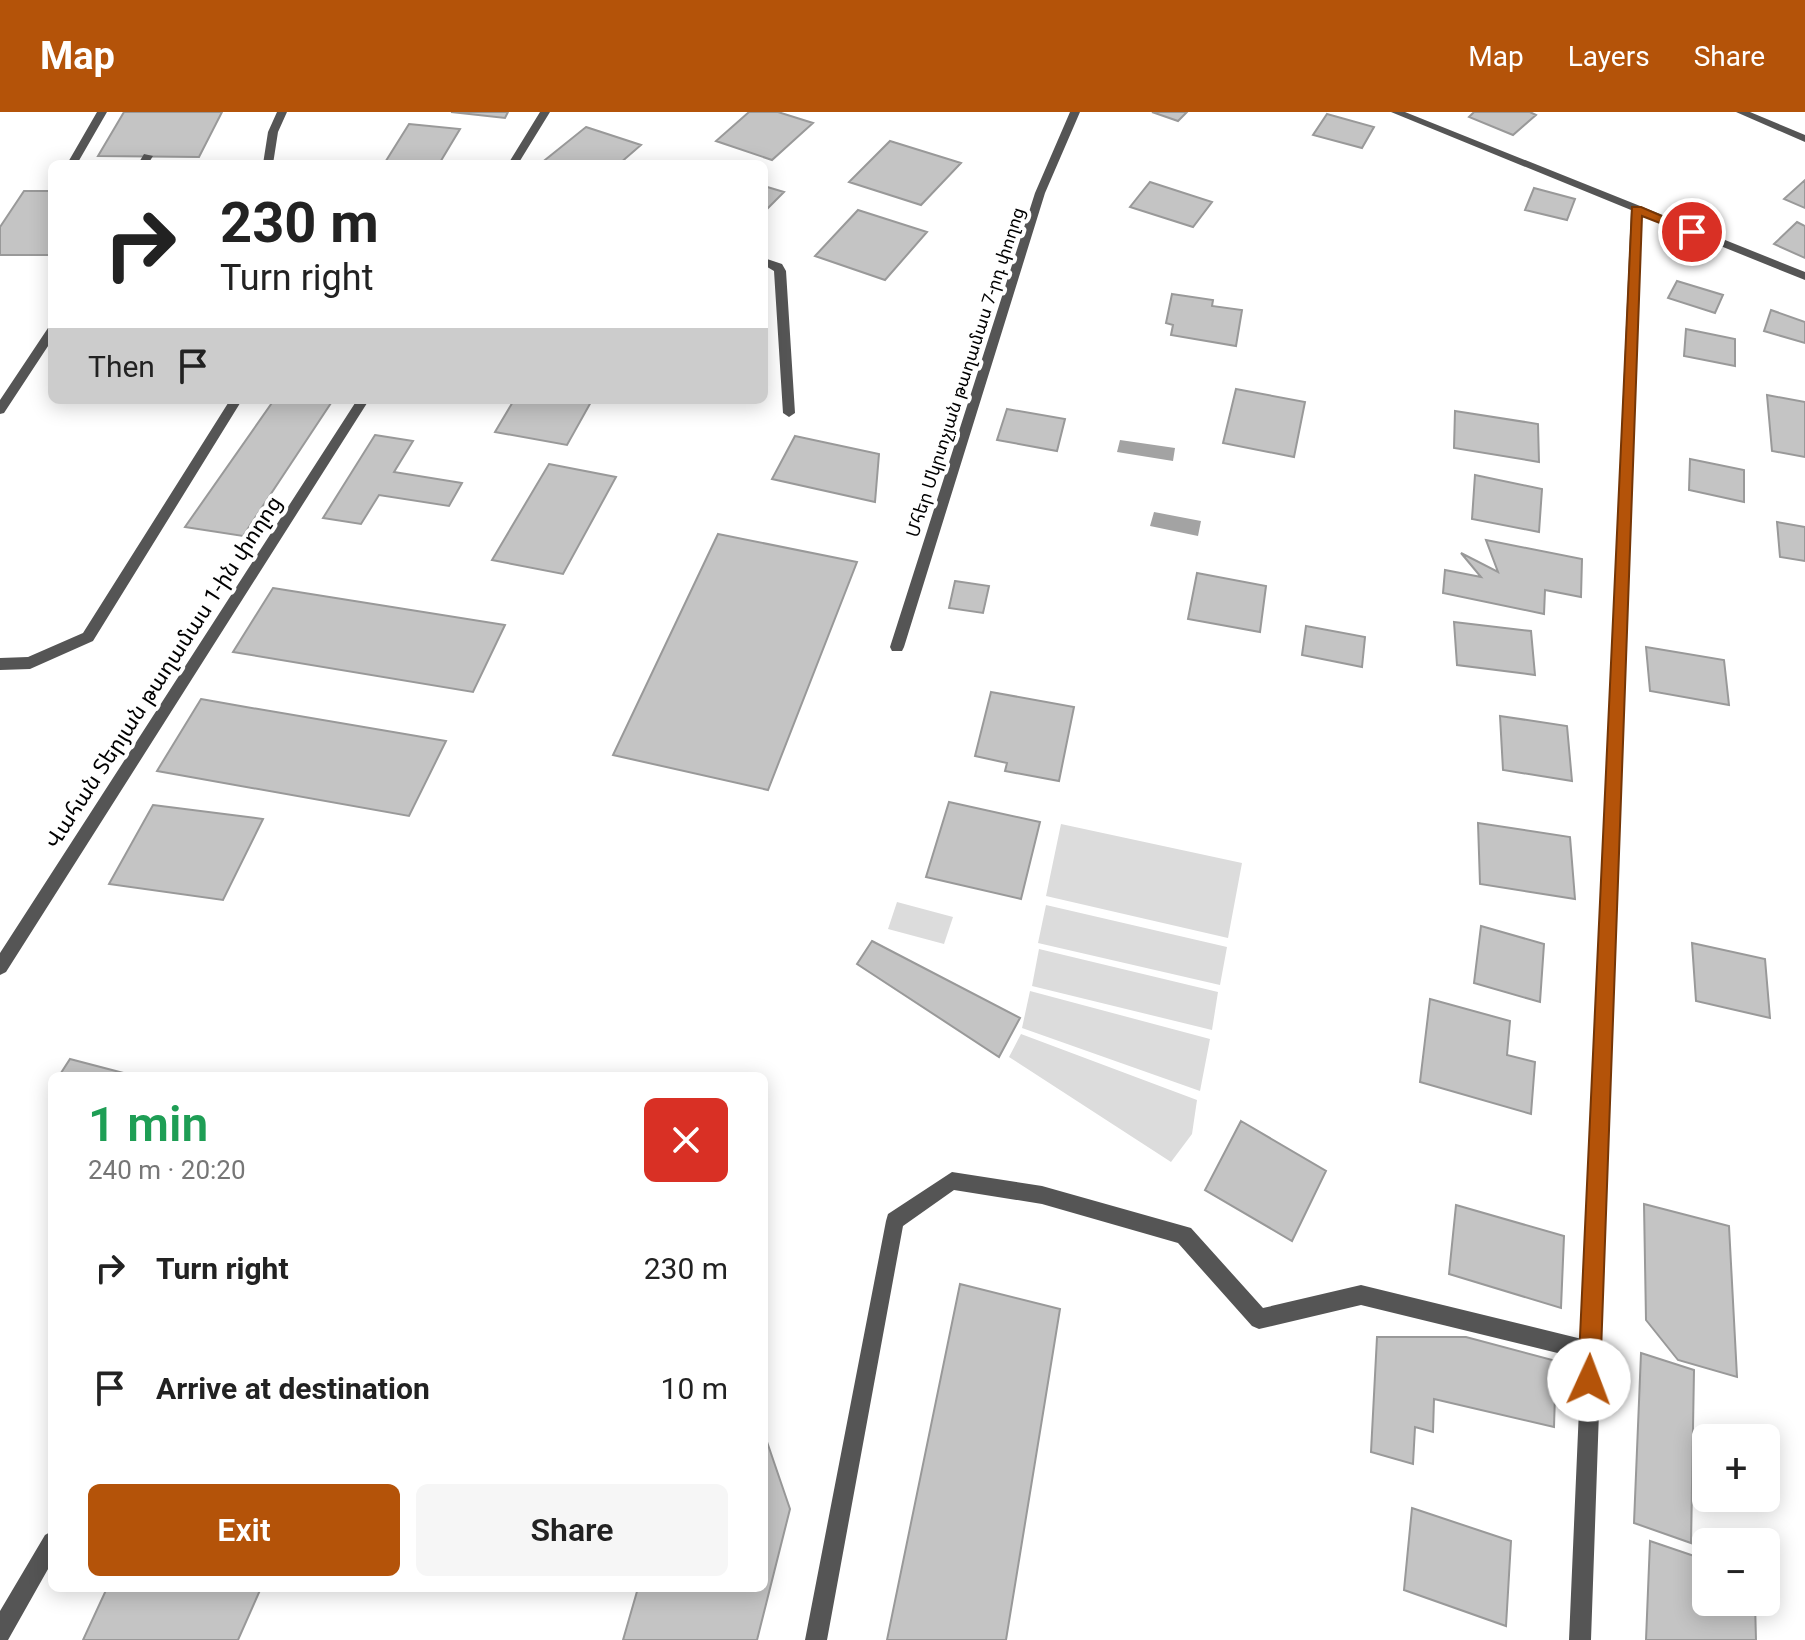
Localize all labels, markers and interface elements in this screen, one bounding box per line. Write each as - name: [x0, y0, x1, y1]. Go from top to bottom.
- text: Map: [40, 34, 115, 78]
- text: Map: [1468, 40, 1524, 73]
- text: Layers: [1568, 40, 1650, 73]
- text: Share: [1694, 40, 1765, 73]
- text: 230 m: [220, 190, 379, 256]
- icon: right: [88, 192, 192, 296]
- pin: [1658, 198, 1726, 266]
- street label: Մհեր Մկրտչյան թաղամաս 7-րդ փողոց: [902, 204, 1028, 540]
- icon: arrive: [1670, 210, 1714, 254]
- text: Turn right: [220, 257, 373, 299]
- icon: arrive: [171, 344, 215, 388]
- text: Then: [88, 349, 155, 384]
- street label: Վահան Տերյան թաղամաս 1-ին փողոց: [39, 491, 287, 853]
- text: 1 min: [88, 1096, 208, 1153]
- button: close: [644, 1098, 728, 1182]
- text: 240 m · 20:20: [88, 1155, 246, 1185]
- icon: right: [88, 1246, 132, 1290]
- text: Turn right: [156, 1251, 289, 1286]
- text: 230 m: [644, 1251, 728, 1286]
- position arrow: [1547, 1338, 1631, 1422]
- icon: arrive: [88, 1366, 132, 1410]
- text: Arrive at destination: [156, 1371, 430, 1406]
- text: 10 m: [661, 1371, 728, 1406]
- map controls: [1692, 1424, 1780, 1616]
- button: +: [1692, 1424, 1780, 1512]
- button: Exit: [88, 1484, 400, 1576]
- button: Share: [416, 1484, 728, 1576]
- button: −: [1692, 1528, 1780, 1616]

